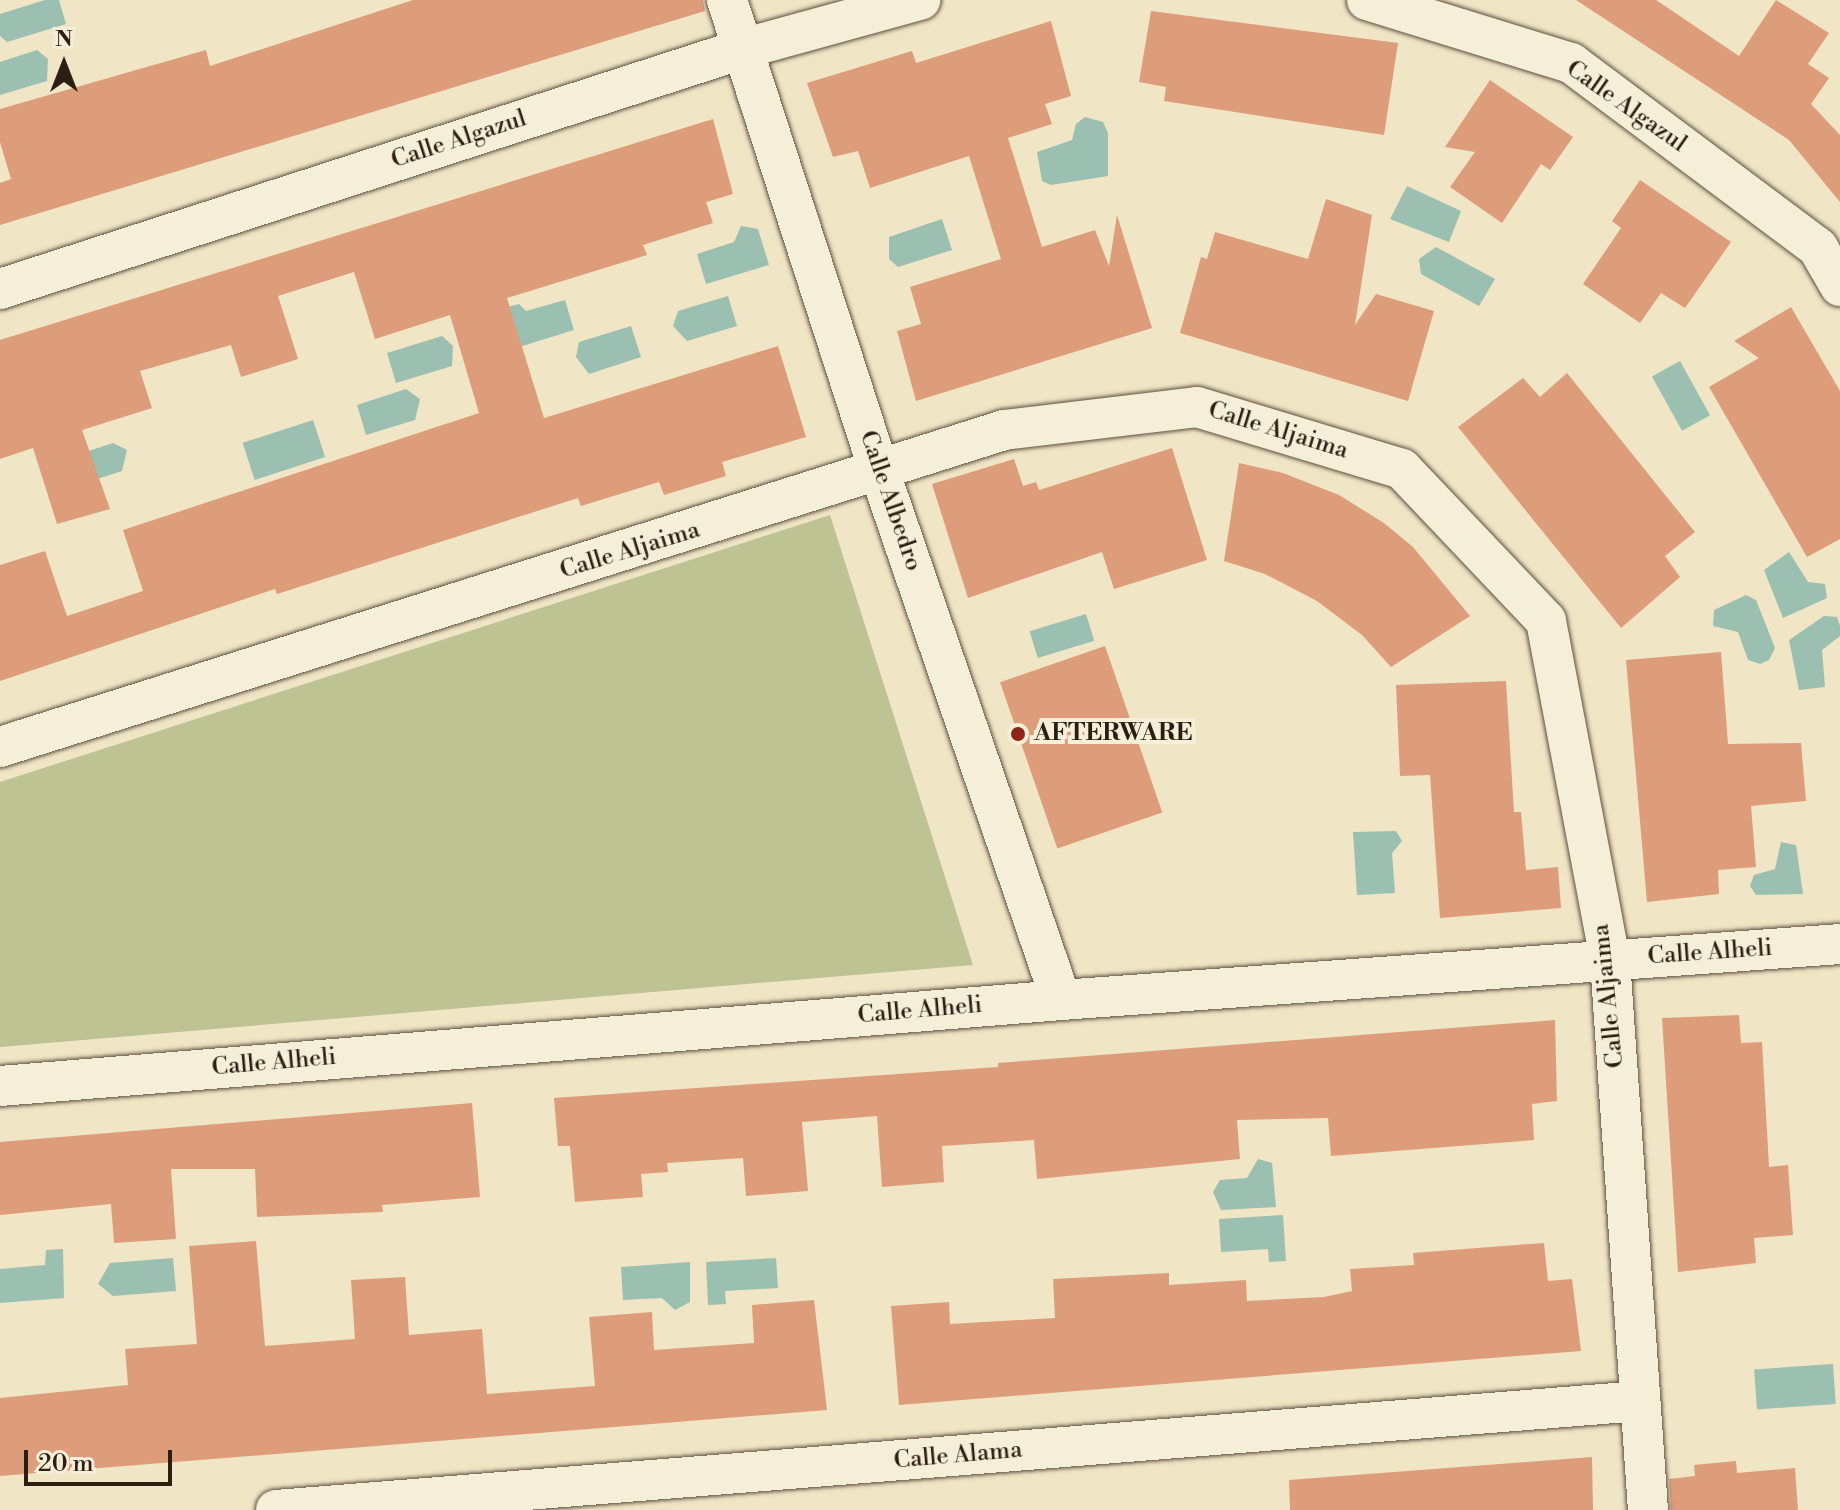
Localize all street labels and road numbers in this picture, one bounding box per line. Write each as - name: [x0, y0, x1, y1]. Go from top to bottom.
- street label: Calle Algazul: [1560, 55, 1692, 159]
- street label: Calle Algazul: [388, 105, 530, 175]
- street label: Calle Aljaima: [1205, 396, 1351, 466]
- street label: Calle Albedro: [853, 427, 927, 575]
- street label: Calle Aljaima: [557, 516, 703, 586]
- street label: Calle Aljaima: [1587, 923, 1631, 1069]
- street label: Calle Alheli: [1647, 934, 1773, 972]
- street label: Calle Alheli: [857, 991, 983, 1031]
- street label: Calle Alheli: [211, 1043, 337, 1083]
- street label: Calle Alama: [893, 1436, 1023, 1476]

